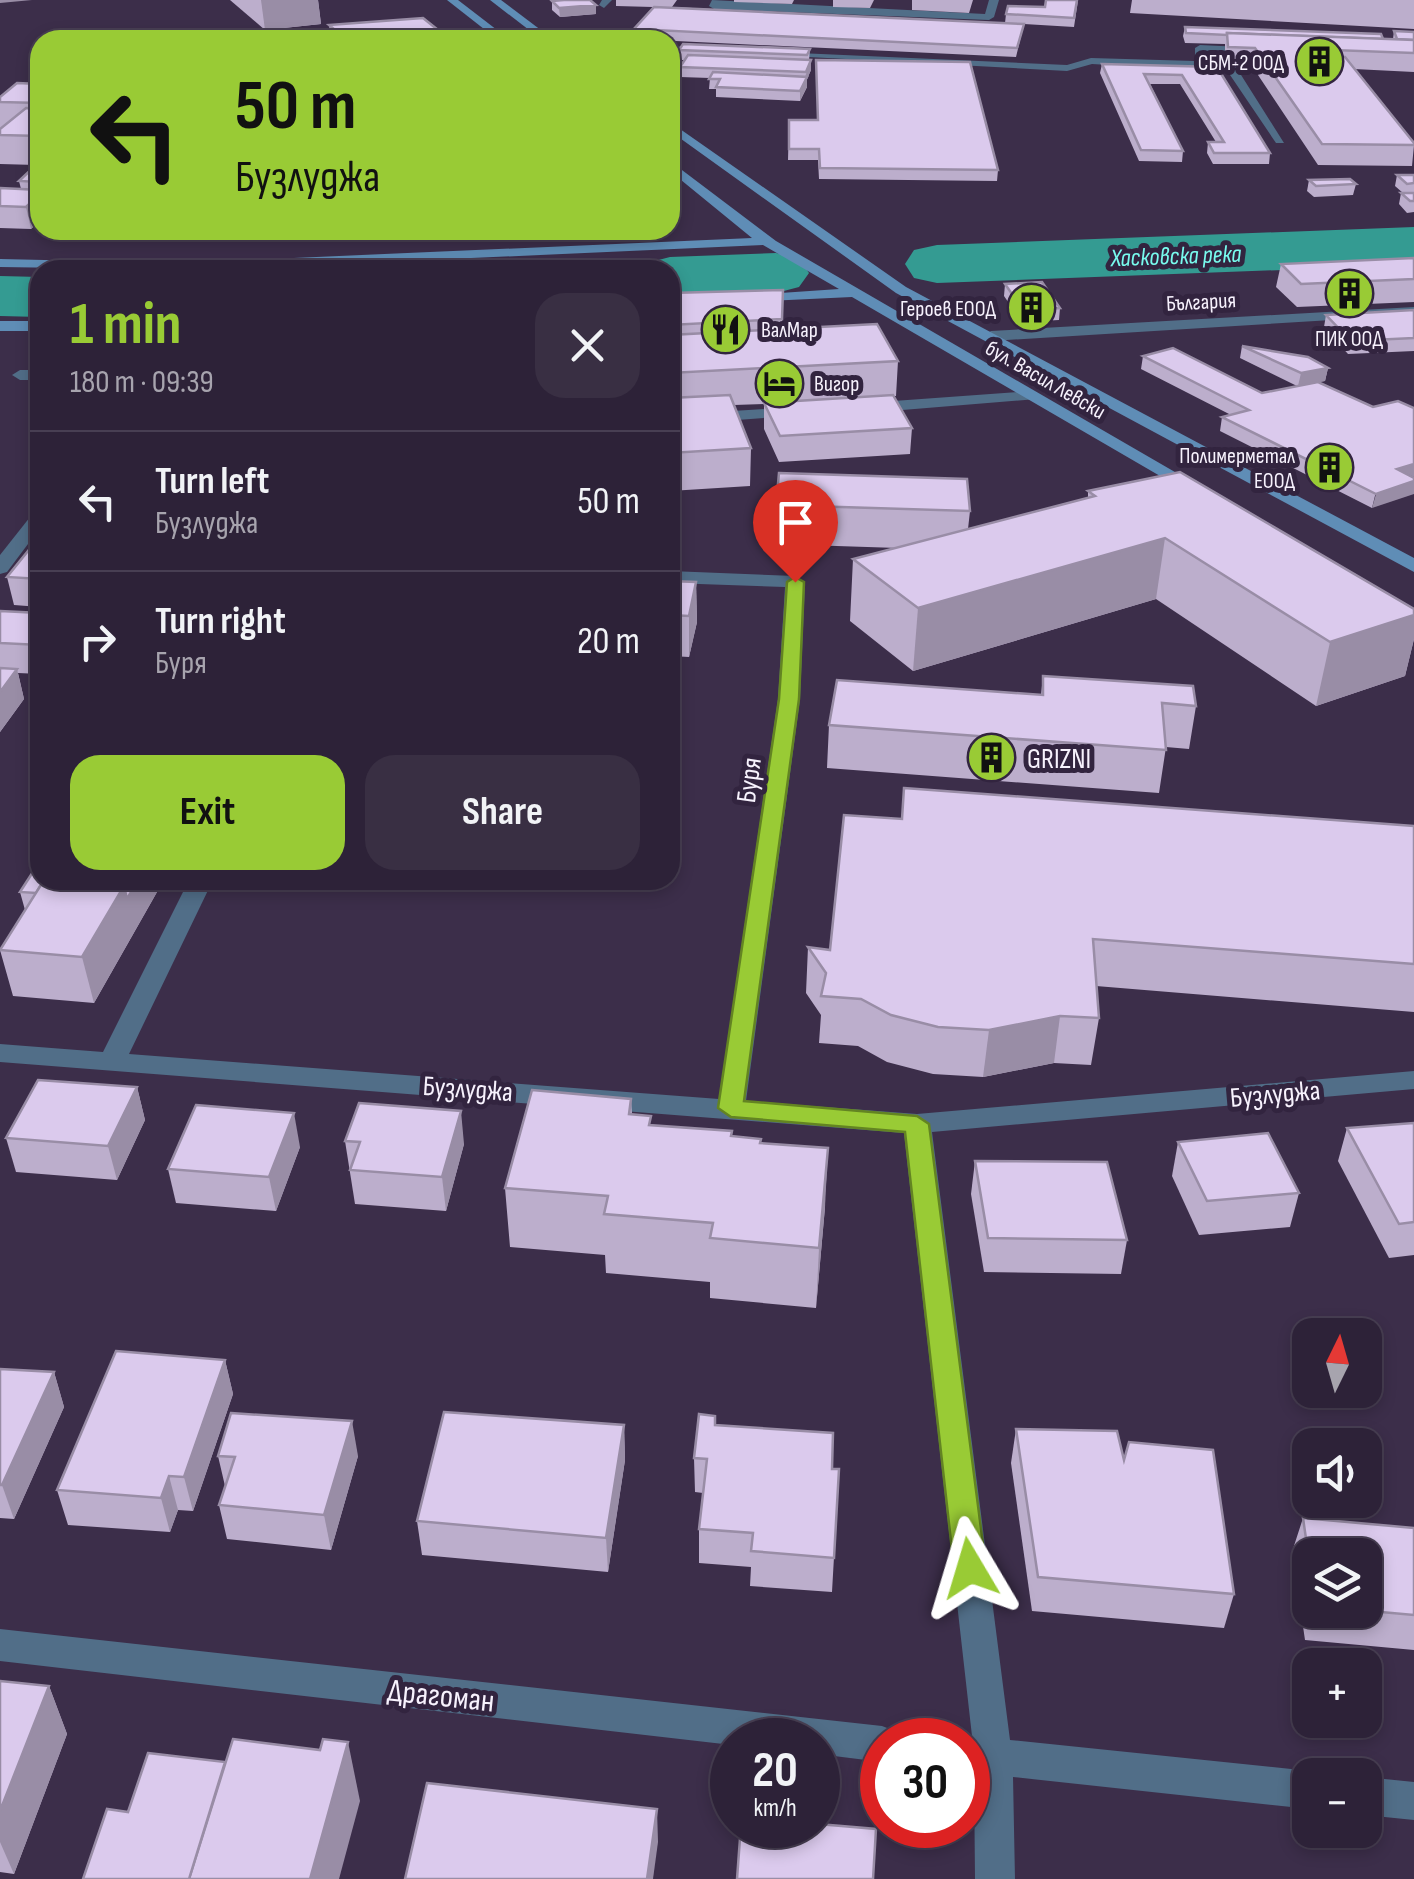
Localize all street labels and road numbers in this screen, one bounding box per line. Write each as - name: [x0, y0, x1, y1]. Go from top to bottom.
- street label: България: [1166, 287, 1237, 318]
- street label: бул. Васил Левски: [980, 335, 1110, 426]
- street label: Буря: [730, 756, 769, 805]
- street label: Бузлуджа: [422, 1070, 514, 1109]
- street label: Бузлуджа: [1229, 1074, 1322, 1115]
- street label: Драгоман: [385, 1671, 496, 1722]

